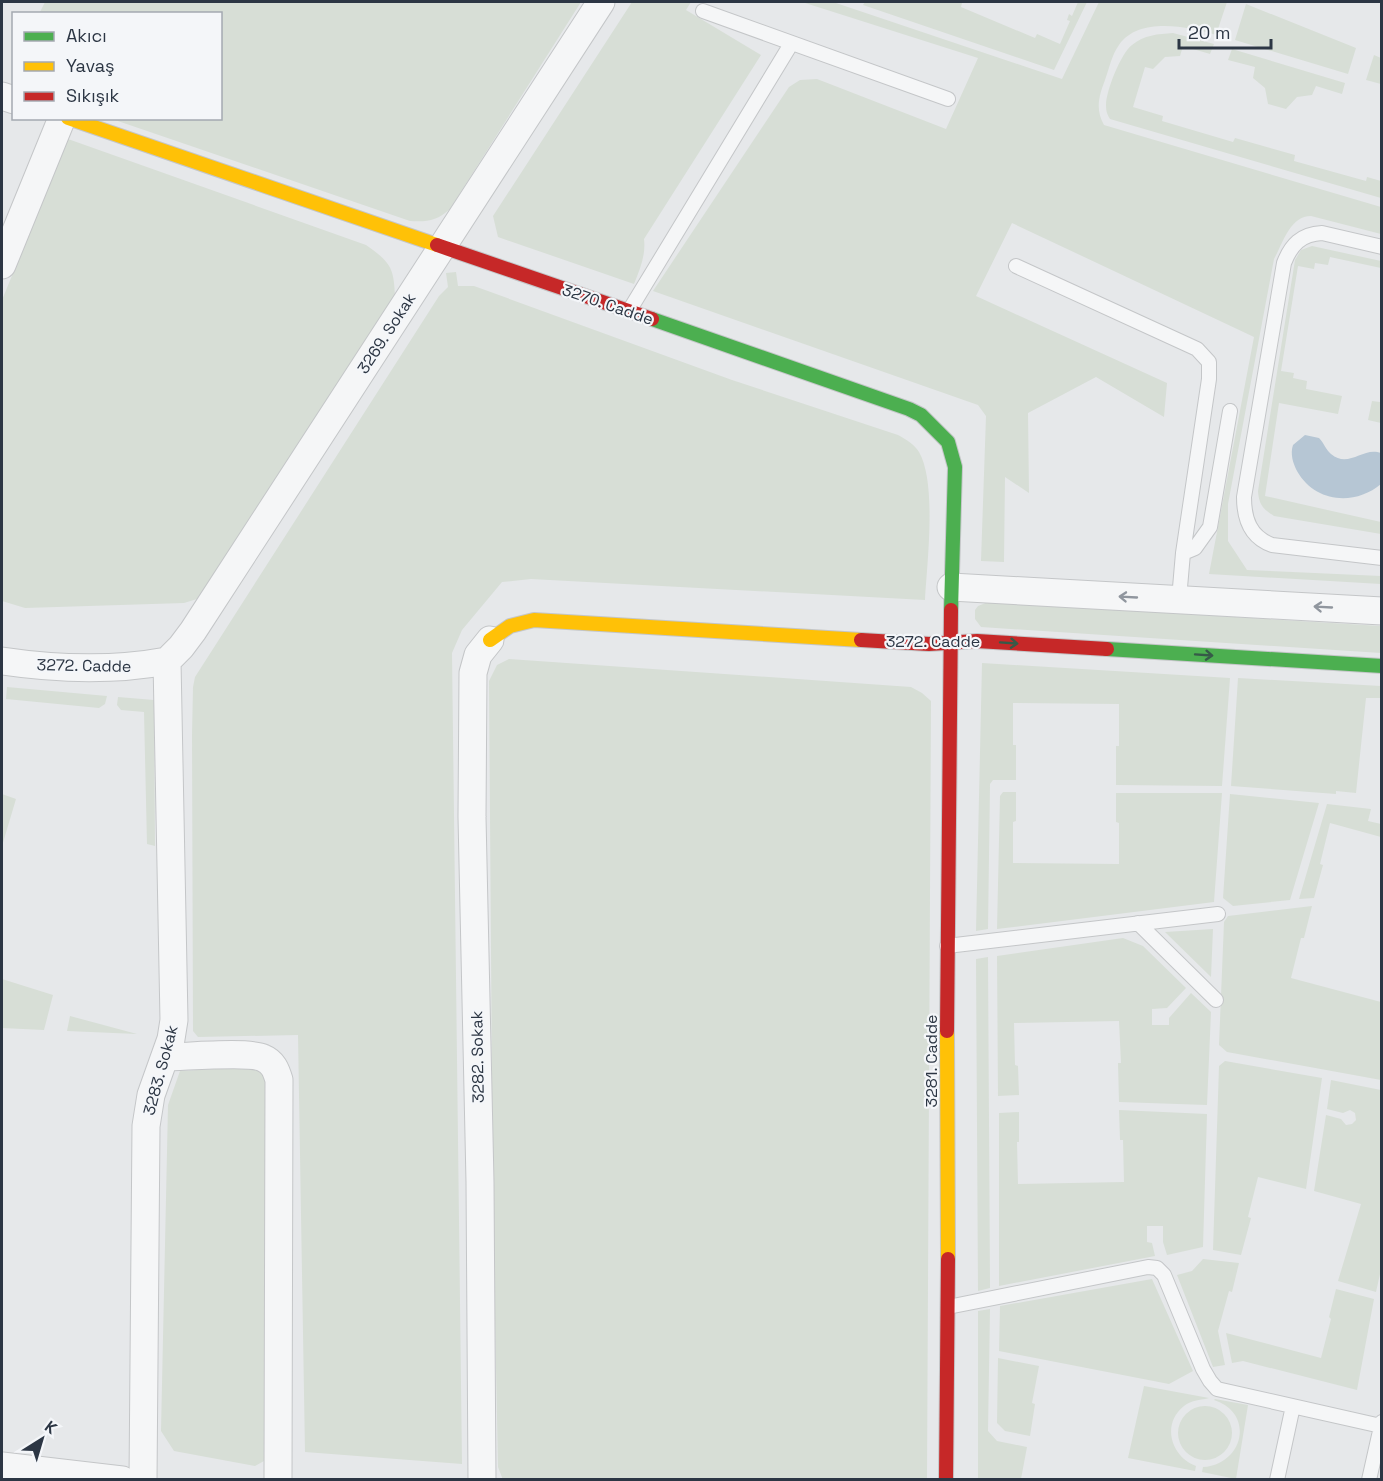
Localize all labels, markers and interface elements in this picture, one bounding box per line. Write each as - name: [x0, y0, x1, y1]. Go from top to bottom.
- legend: [12, 12, 222, 120]
- scale bar: [1179, 12, 1270, 50]
- text: 20 m: [1188, 21, 1231, 44]
- text: Akıcı: [66, 24, 107, 47]
- text: Yavaş: [66, 54, 115, 77]
- text: Sıkışık: [66, 84, 119, 107]
- street label: 3270. Cadde: [559, 279, 656, 330]
- street label: 3269. Sokak: [352, 289, 421, 378]
- one-way arrow: [1119, 591, 1139, 602]
- one-way arrow: [1314, 602, 1334, 613]
- street label: 3272. Cadde: [886, 631, 980, 652]
- one-way arrow: [999, 637, 1019, 648]
- one-way arrow: [1193, 649, 1213, 660]
- street label: 3272. Cadde: [36, 654, 132, 677]
- street label: 3282. Sokak: [466, 1010, 489, 1103]
- street label: 3281. Cadde: [921, 1015, 942, 1107]
- street label: 3283. Sokak: [138, 1022, 183, 1118]
- north arrow: [12, 1409, 72, 1469]
- text: K: [40, 1416, 61, 1439]

